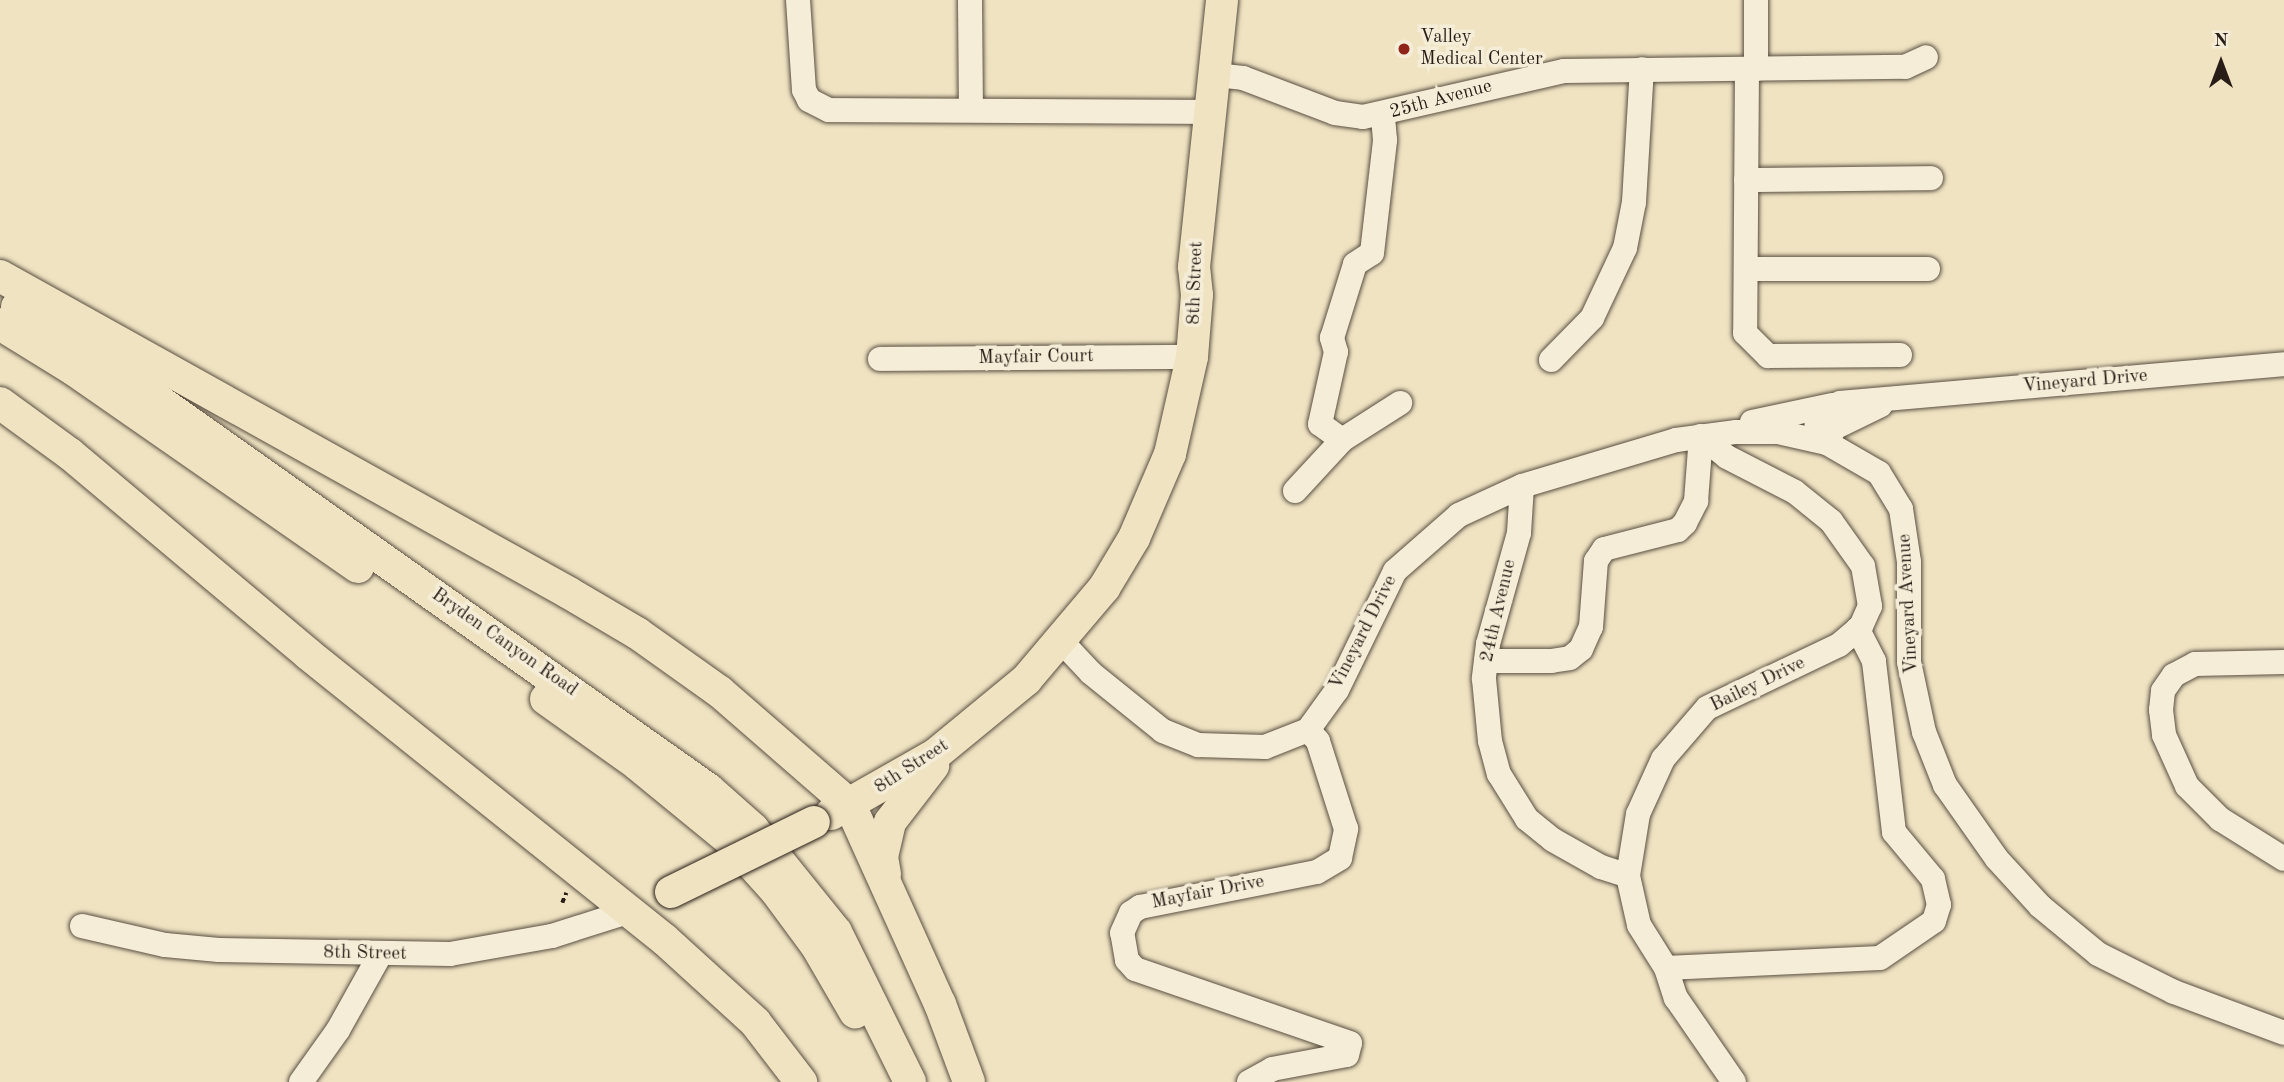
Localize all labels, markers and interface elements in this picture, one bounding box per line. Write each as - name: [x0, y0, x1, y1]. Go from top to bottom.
- place label: Valley Medical Center: [1420, 27, 1543, 71]
- north arrow: [2186, 28, 2256, 98]
- text: N: [2214, 32, 2228, 51]
- marker: Valley Medical Center: [1394, 39, 1414, 59]
- street label: 25th Avenue: [1387, 75, 1495, 125]
- street label: 8th Street: [1183, 241, 1209, 325]
- street label: Mayfair Court: [978, 346, 1094, 370]
- street label: Vineyard Drive: [2022, 365, 2148, 399]
- street label: Vineyard Avenue: [1894, 533, 1924, 675]
- street label: 24th Avenue: [1476, 557, 1522, 665]
- street label: Vineyard Drive: [1325, 572, 1403, 694]
- street label: Bryden Canyon Road: [427, 584, 581, 702]
- street label: Bailey Drive: [1707, 652, 1809, 718]
- street label: 8th Street: [871, 735, 953, 799]
- street label: Mayfair Drive: [1150, 871, 1266, 915]
- street label: 8th Street: [323, 942, 407, 966]

